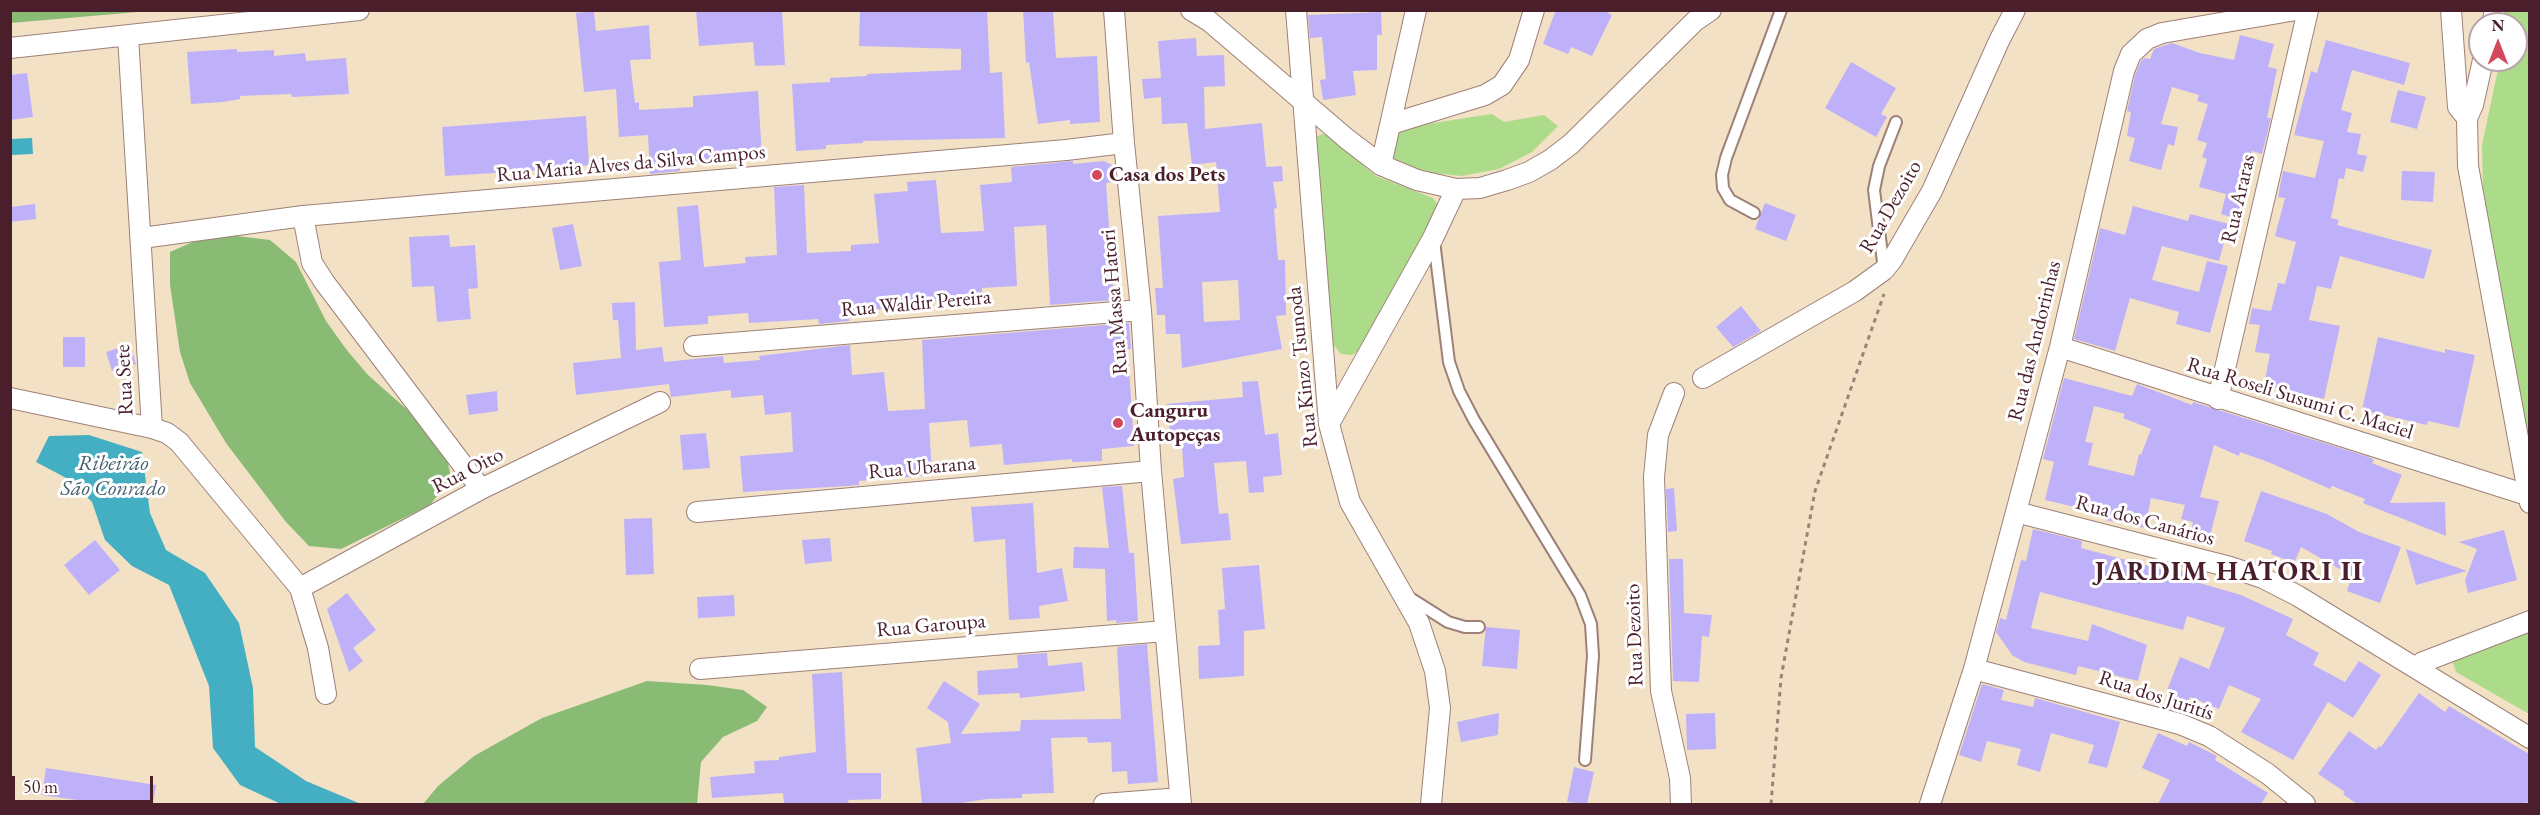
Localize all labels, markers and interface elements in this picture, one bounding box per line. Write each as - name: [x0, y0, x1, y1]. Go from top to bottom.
- north arrow: [2468, 12, 2528, 72]
- text: N: [2492, 15, 2504, 36]
- street label: Rua Maria Alves da Silva Campos: [495, 140, 767, 188]
- street label: Rua Araras: [2217, 152, 2261, 246]
- street label: Rua Dezoito: [1854, 156, 1928, 258]
- place label: Casa dos Pets: [1109, 162, 1225, 188]
- marker: Casa dos Pets: [1090, 168, 1104, 182]
- street label: Rua Massa Hatori: [1096, 228, 1134, 376]
- street label: Rua das Andorinhas: [2003, 258, 2067, 424]
- street label: Rua Waldir Pereira: [840, 285, 992, 323]
- street label: Rua Kinzo Tsunoda: [1282, 285, 1324, 449]
- street label: Rua Sete: [111, 344, 139, 416]
- street label: Rua Roseli Susumi C. Maciel: [2184, 353, 2416, 445]
- place label: Canguru Autopeças: [1130, 398, 1220, 448]
- marker: Canguru Autopeças: [1111, 416, 1125, 430]
- street label: Rua Oito: [428, 442, 508, 500]
- water label: Ribeirão São Conrado: [60, 451, 166, 502]
- street label: Rua Ubarana: [867, 451, 977, 485]
- street label: Rua dos Canários: [2073, 490, 2217, 552]
- district label: JARDIM HATORI II: [2095, 557, 2363, 589]
- street label: Rua Dezoito: [1621, 583, 1649, 687]
- street label: Rua Garoupa: [875, 609, 987, 643]
- street label: Rua dos Juritís: [2095, 666, 2217, 726]
- scale bar: [15, 764, 156, 802]
- text: 50 m: [23, 775, 58, 798]

